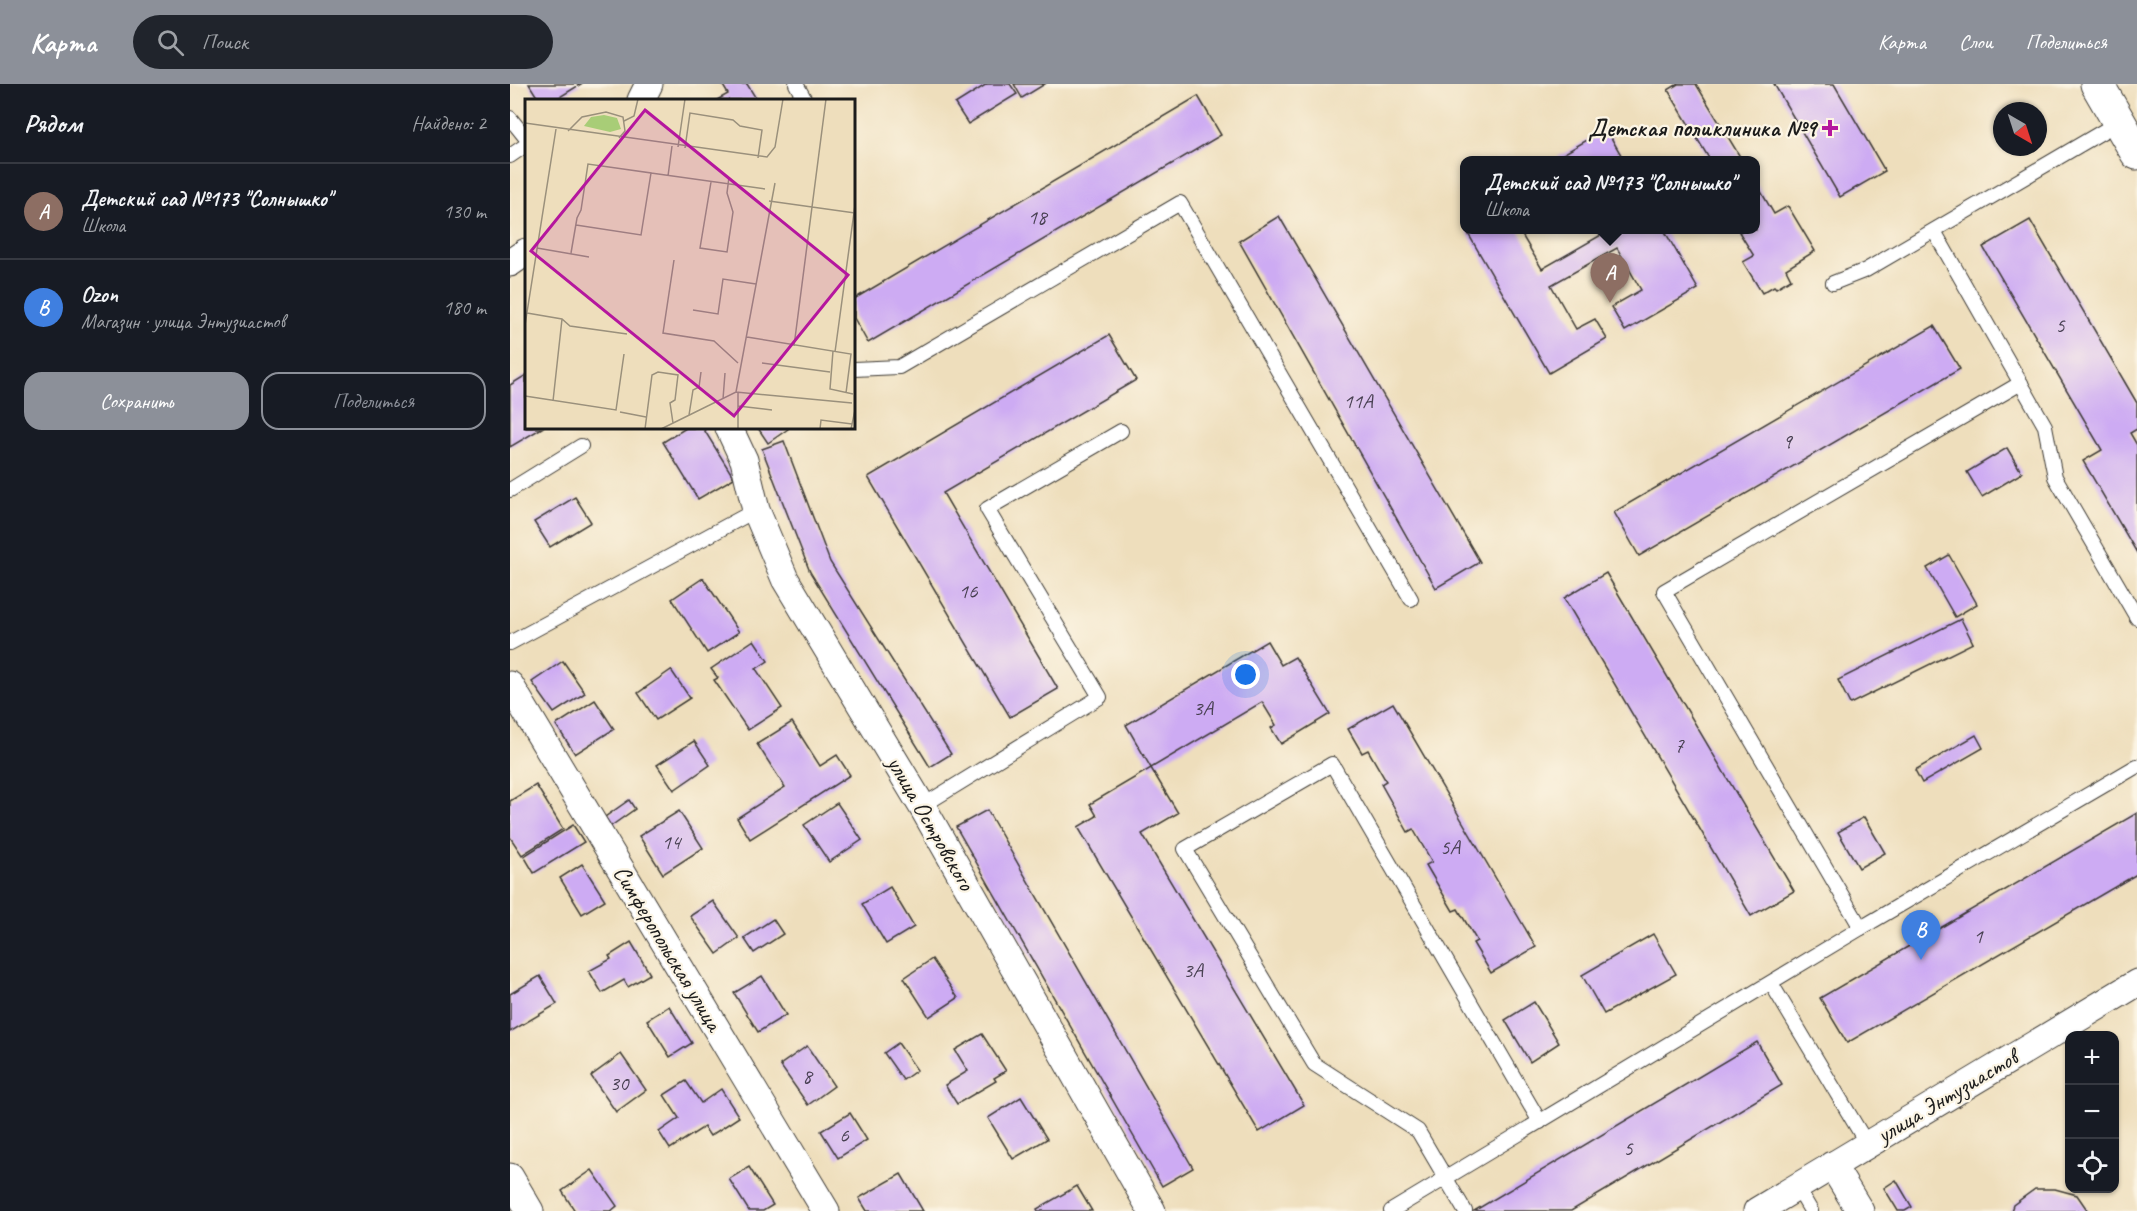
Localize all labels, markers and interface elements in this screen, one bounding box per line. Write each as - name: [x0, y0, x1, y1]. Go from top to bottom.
- search box: [133, 15, 553, 69]
- text: Карта: [30, 25, 97, 60]
- icon: search: [154, 26, 187, 59]
- text: Поиск: [202, 28, 248, 56]
- text: Карта: [1878, 29, 1926, 55]
- text: Слои: [1959, 29, 1993, 55]
- text: Поделиться: [2026, 29, 2107, 55]
- inset map: [525, 99, 855, 429]
- north arrow: [1993, 102, 2047, 156]
- text: Рядом: [24, 107, 82, 140]
- text: Найдено: 2: [411, 111, 486, 136]
- place label: Детская поликлиника №9: [1588, 113, 1818, 143]
- marker: Детская поликлиника №9: [1821, 119, 1839, 137]
- popup: [1460, 156, 1760, 234]
- text: Детский сад №173 "Солнышко": [1485, 169, 1735, 197]
- text: Детский сад №173 "Солнышко": [81, 185, 332, 213]
- text: Школа: [1485, 197, 1529, 222]
- text: A: [38, 199, 49, 224]
- text: 130 m: [443, 199, 486, 224]
- house number: 18: [1028, 204, 1049, 230]
- text: Школа: [81, 213, 125, 238]
- pin: A: [1590, 254, 1630, 303]
- text: Ozon: [81, 281, 118, 309]
- text: B: [38, 295, 49, 320]
- text: 180 m: [443, 295, 486, 320]
- text: Магазин · улица Энтузиастов: [81, 309, 285, 334]
- house number: 5: [2055, 312, 2066, 338]
- button: Сохранить: [24, 372, 249, 430]
- button: Поделиться: [261, 372, 486, 430]
- house number: 11А: [1343, 388, 1374, 414]
- house number: 9: [1782, 428, 1793, 454]
- house number: 16: [959, 578, 978, 604]
- your location: [1231, 660, 1260, 689]
- house number: 3А: [1193, 695, 1214, 721]
- house number: 7: [1674, 732, 1685, 758]
- street label: улица Островского: [879, 749, 982, 897]
- house number: 14: [662, 829, 683, 855]
- house number: 5А: [1440, 834, 1461, 860]
- street label: Симферопольская улица: [607, 860, 730, 1038]
- pin: B: [1902, 910, 1940, 960]
- house number: 1: [1973, 923, 1984, 949]
- house number: 3А: [1183, 957, 1204, 983]
- map controls: [2065, 1031, 2119, 1193]
- button: +: [2065, 1031, 2119, 1085]
- street label: улица Энтузиастов: [1869, 1040, 2026, 1151]
- house number: 8: [802, 1063, 814, 1089]
- house number: 30: [610, 1070, 630, 1096]
- button: −: [2065, 1085, 2119, 1139]
- house number: 6: [839, 1122, 849, 1148]
- house number: 5: [1623, 1135, 1634, 1161]
- button: locate: [2065, 1139, 2119, 1193]

